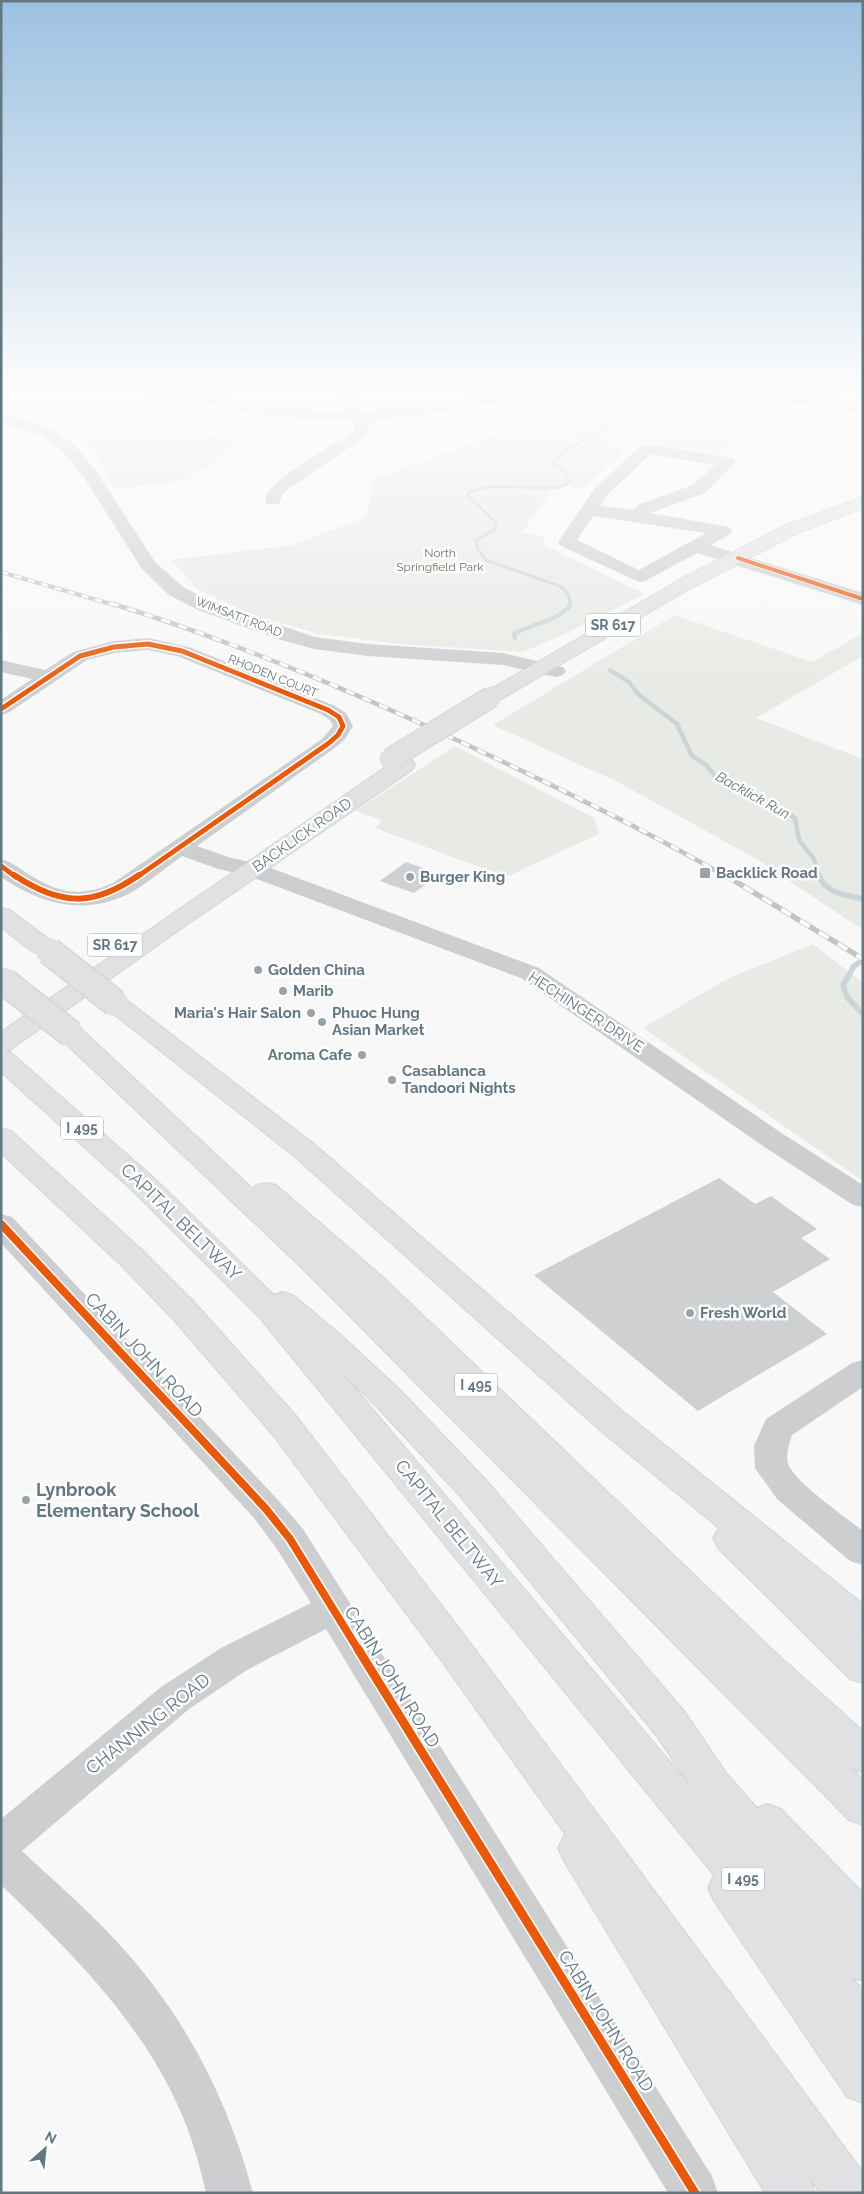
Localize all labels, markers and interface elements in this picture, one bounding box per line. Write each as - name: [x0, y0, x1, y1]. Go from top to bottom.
- park label: North Springfield Park: [396, 546, 484, 574]
- street label: WIMSATT ROAD: [194, 594, 284, 640]
- road number: SR 617: [586, 614, 640, 636]
- street label: RHODEN COURT: [226, 652, 320, 701]
- water label: Backlick Run: [713, 768, 793, 822]
- street label: BACKLICK ROAD: [249, 794, 355, 876]
- place label: Backlick Road: [716, 864, 818, 882]
- marker: Backlick Road: [698, 866, 712, 880]
- place label: Burger King: [420, 868, 505, 886]
- marker: Burger King: [404, 871, 416, 883]
- road number: SR 617: [88, 934, 142, 956]
- place label: Golden China: [268, 961, 365, 979]
- marker: Golden China: [252, 964, 264, 976]
- street label: HECHINGER DRIVE: [525, 968, 647, 1056]
- place label: Marib: [293, 982, 334, 1000]
- marker: Marib: [277, 985, 289, 997]
- place label: Maria's Hair Salon: [174, 1004, 301, 1022]
- place label: Phuoc Hung Asian Market: [332, 1004, 425, 1039]
- marker: Maria's Hair Salon: [305, 1007, 317, 1019]
- marker: Phuoc Hung Asian Market: [316, 1016, 328, 1028]
- place label: Aroma Cafe: [268, 1046, 352, 1064]
- marker: Aroma Cafe: [356, 1049, 368, 1061]
- place label: Casablanca Tandoori Nights: [402, 1062, 516, 1097]
- marker: Casablanca Tandoori Nights: [386, 1074, 398, 1086]
- road number: I 495: [61, 1116, 103, 1140]
- street label: CAPITAL BELTWAY: [117, 1159, 246, 1285]
- street label: CABIN JOHN ROAD: [81, 1288, 208, 1421]
- place label: Fresh World: [700, 1304, 787, 1322]
- marker: Fresh World: [684, 1307, 696, 1319]
- road number: I 495: [455, 1374, 497, 1396]
- street label: CAPITAL BELTWAY: [391, 1455, 508, 1592]
- place label: Lynbrook Elementary School: [36, 1479, 200, 1521]
- marker: Lynbrook Elementary School: [20, 1494, 32, 1506]
- street label: CABIN JOHN ROAD: [340, 1602, 444, 1751]
- street label: CHANNING ROAD: [82, 1669, 214, 1778]
- road number: I 495: [722, 1868, 764, 1890]
- street label: CABIN JOHN ROAD: [554, 1946, 658, 2095]
- north arrow: [20, 2124, 70, 2174]
- text: N: [43, 2128, 59, 2147]

